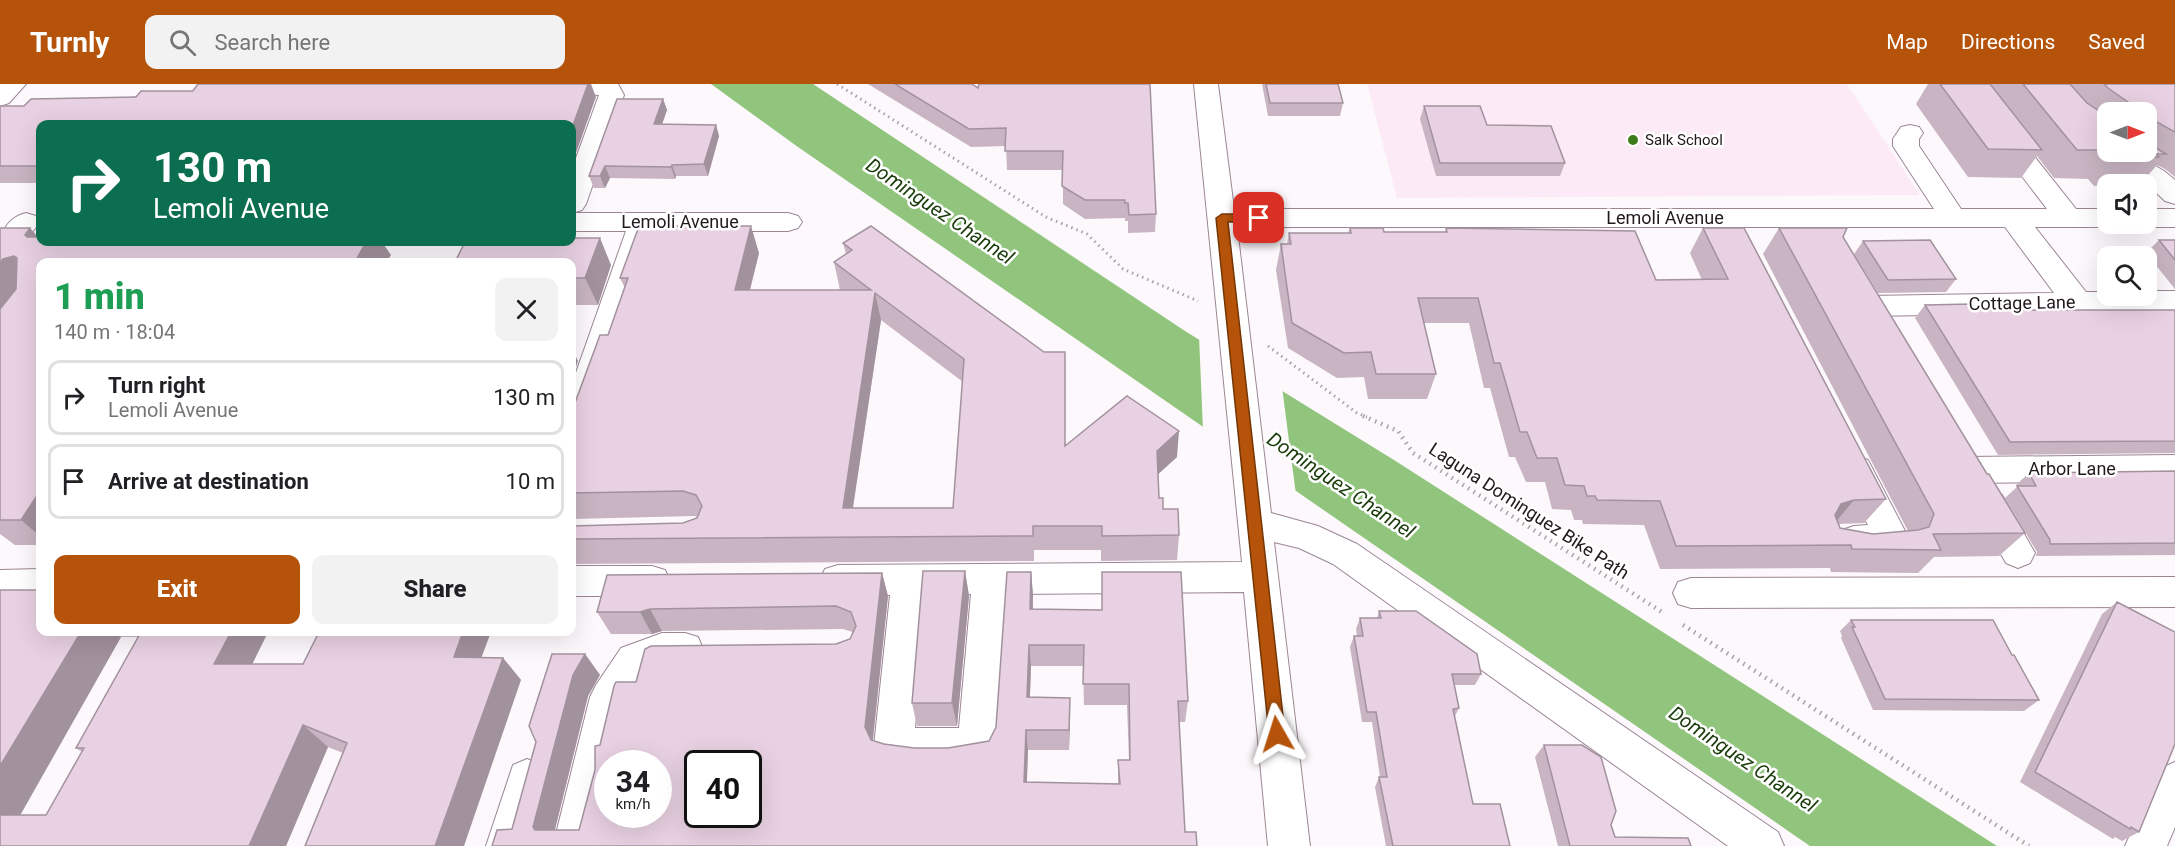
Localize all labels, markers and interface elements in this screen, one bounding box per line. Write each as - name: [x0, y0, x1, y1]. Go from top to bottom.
- search box: [145, 15, 565, 69]
- text: Turnly: [30, 26, 109, 59]
- icon: search: [166, 26, 199, 59]
- text: Search here: [214, 30, 330, 55]
- text: Map: [1886, 30, 1928, 54]
- text: Directions: [1961, 30, 2055, 54]
- text: Saved: [2088, 30, 2145, 54]
- north arrow: [2097, 102, 2157, 162]
- map controls: [2097, 102, 2157, 306]
- place label: Salk School: [1645, 131, 1723, 149]
- marker: Salk School: [1626, 133, 1640, 147]
- text: 130 m: [153, 143, 272, 192]
- icon: right: [54, 144, 132, 222]
- water label: Dominguez Channel: [862, 153, 1019, 269]
- button: sound: [2097, 174, 2157, 234]
- pin: [1233, 192, 1284, 243]
- text: Lemoli Avenue: [153, 193, 329, 225]
- icon: arrive: [1242, 201, 1275, 234]
- street label: Lemoli Avenue: [1606, 207, 1724, 228]
- street label: Lemoli Avenue: [621, 211, 739, 232]
- button: search: [2097, 246, 2157, 306]
- text: 1 min: [54, 276, 145, 318]
- button: close: [495, 278, 558, 341]
- street label: Cottage Lane: [1968, 291, 2075, 314]
- text: 140 m · 18:04: [54, 320, 175, 344]
- text: Turn right: [108, 373, 205, 398]
- icon: right: [57, 381, 90, 414]
- text: 130 m: [493, 385, 555, 410]
- text: Lemoli Avenue: [108, 398, 238, 422]
- water label: Dominguez Channel: [1263, 427, 1420, 543]
- street label: Laguna Dominguez Bike Path: [1425, 438, 1633, 583]
- street label: Arbor Lane: [2028, 458, 2116, 479]
- icon: arrive: [57, 465, 90, 498]
- text: Arrive at destination: [108, 469, 309, 494]
- text: 10 m: [506, 469, 555, 494]
- button: Exit: [54, 555, 300, 624]
- button: Share: [312, 555, 558, 624]
- water label: Dominguez Channel: [1665, 701, 1822, 817]
- position arrow: [1245, 702, 1309, 766]
- speed limit sign: 40: [684, 750, 762, 828]
- text: 34: [616, 764, 650, 799]
- text: km/h: [615, 795, 651, 813]

